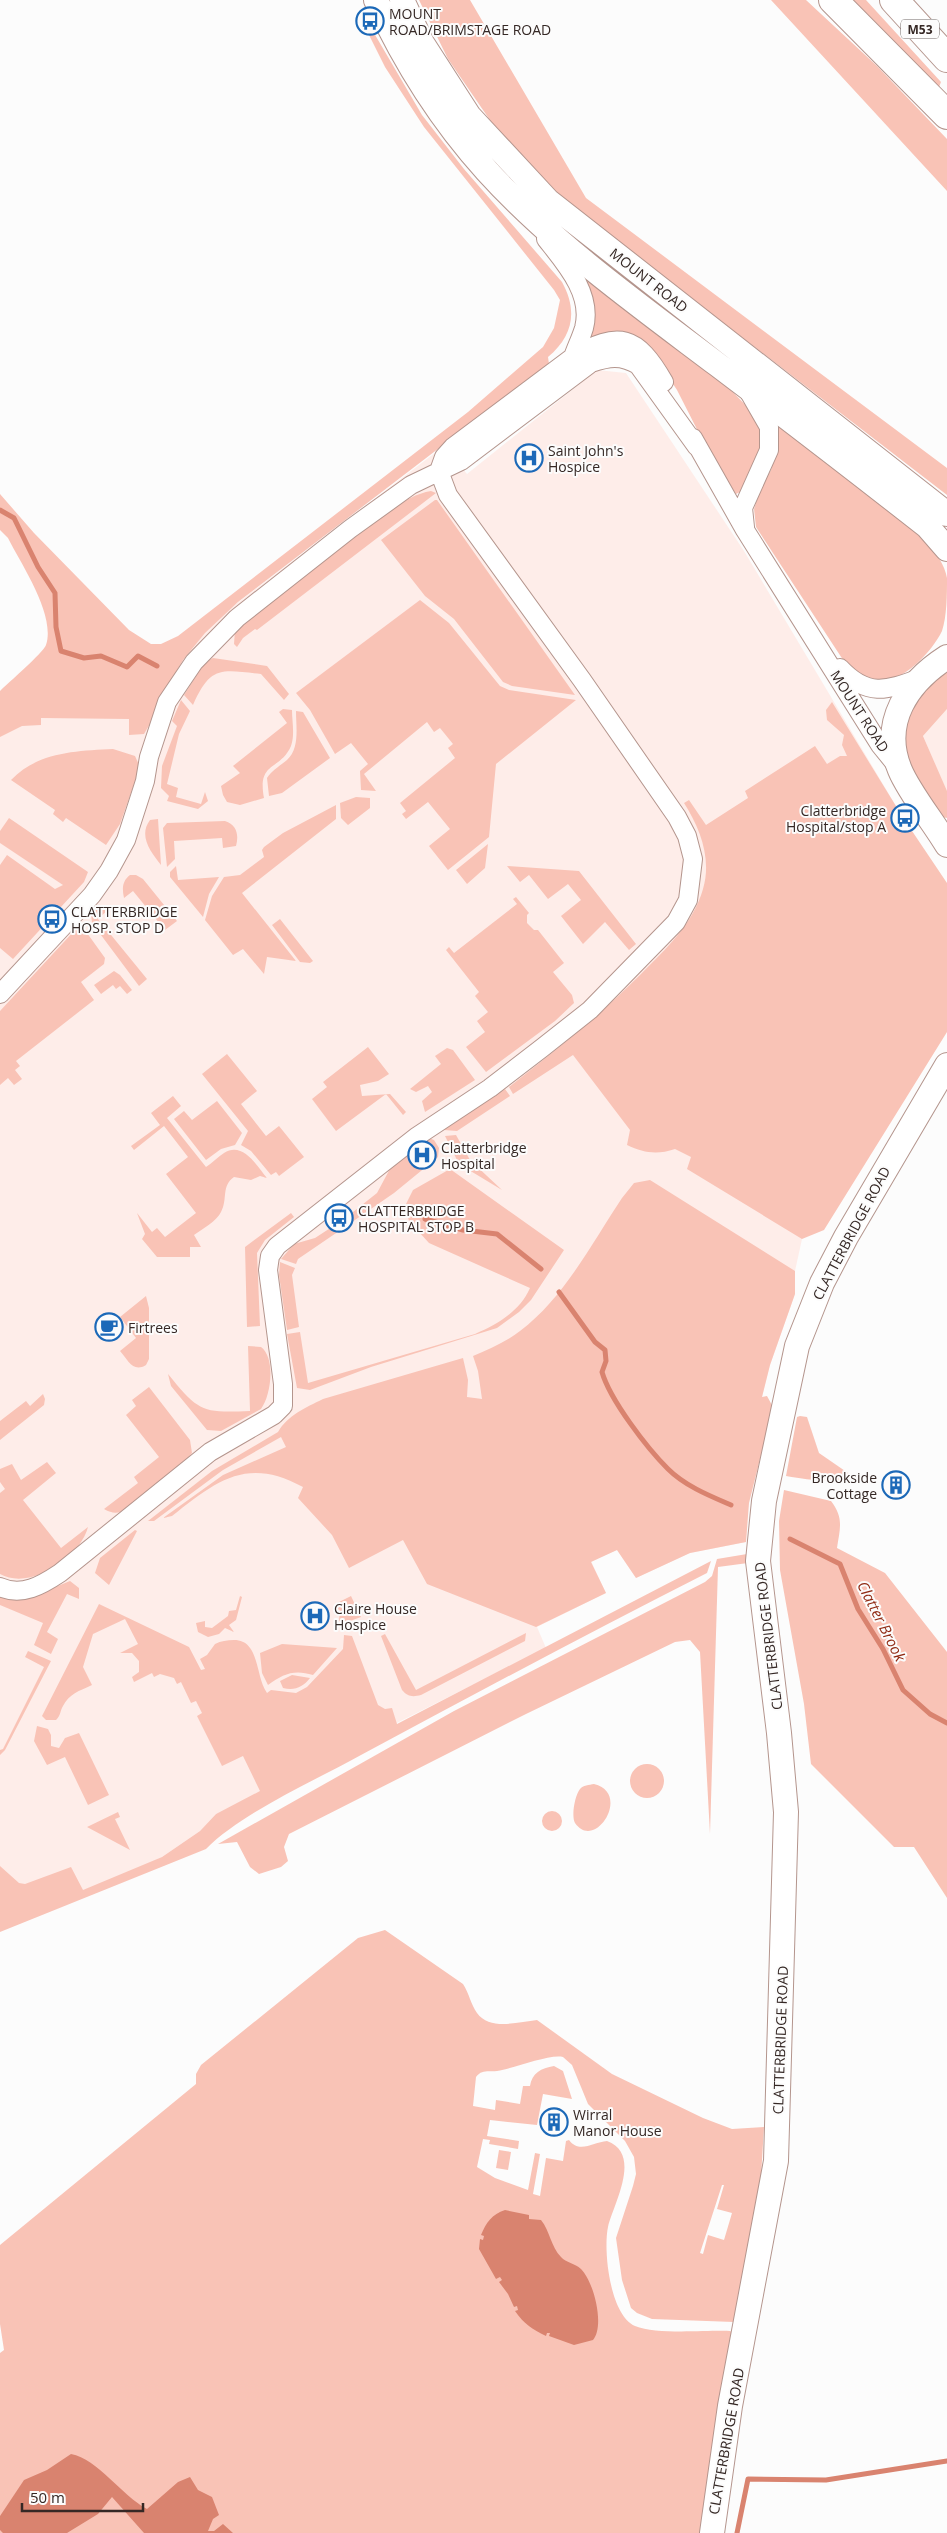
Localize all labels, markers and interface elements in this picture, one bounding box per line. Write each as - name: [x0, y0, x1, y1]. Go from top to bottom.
- place label: MOUNT ROAD/BRIMSTAGE ROAD: [389, 4, 551, 39]
- bus stop icon: MOUNT ROAD/BRIMSTAGE ROAD: [355, 6, 385, 36]
- road number: M53: [901, 20, 939, 38]
- street label: MOUNT ROAD: [606, 244, 692, 316]
- place label: Saint John's Hospice: [548, 441, 624, 476]
- hospital icon: Saint John's Hospice: [514, 443, 544, 473]
- street label: MOUNT ROAD: [826, 666, 894, 756]
- place label: Clatterbridge Hospital/stop A: [786, 801, 886, 836]
- bus stop icon: Clatterbridge Hospital/stop A: [890, 803, 920, 833]
- place label: CLATTERBRIDGE HOSP. STOP D: [71, 902, 178, 937]
- bus stop icon: CLATTERBRIDGE HOSP. STOP D: [37, 904, 67, 934]
- place label: Clatterbridge Hospital: [441, 1138, 527, 1173]
- hospital icon: Clatterbridge Hospital: [407, 1140, 437, 1170]
- street label: CLATTERBRIDGE ROAD: [808, 1163, 894, 1303]
- place label: CLATTERBRIDGE HOSPITAL STOP B: [358, 1201, 474, 1236]
- bus stop icon: CLATTERBRIDGE HOSPITAL STOP B: [324, 1203, 354, 1233]
- cafe icon: Firtrees: [94, 1312, 124, 1342]
- place label: Firtrees: [128, 1318, 178, 1337]
- place label: Brookside Cottage: [811, 1468, 877, 1503]
- building icon: Brookside Cottage: [881, 1470, 911, 1500]
- street label: CLATTERBRIDGE ROAD: [750, 1561, 786, 1711]
- water label: Clatter Brook: [853, 1578, 911, 1665]
- place label: Claire House Hospice: [334, 1599, 417, 1634]
- hospital icon: Claire House Hospice: [300, 1601, 330, 1631]
- street label: CLATTERBRIDGE ROAD: [768, 1965, 792, 2115]
- place label: Wirral Manor House: [573, 2105, 662, 2140]
- building icon: Wirral Manor House: [539, 2107, 569, 2137]
- street label: CLATTERBRIDGE ROAD: [704, 2366, 748, 2516]
- scale bar: [22, 2480, 144, 2512]
- text: 50 m: [30, 2487, 65, 2507]

